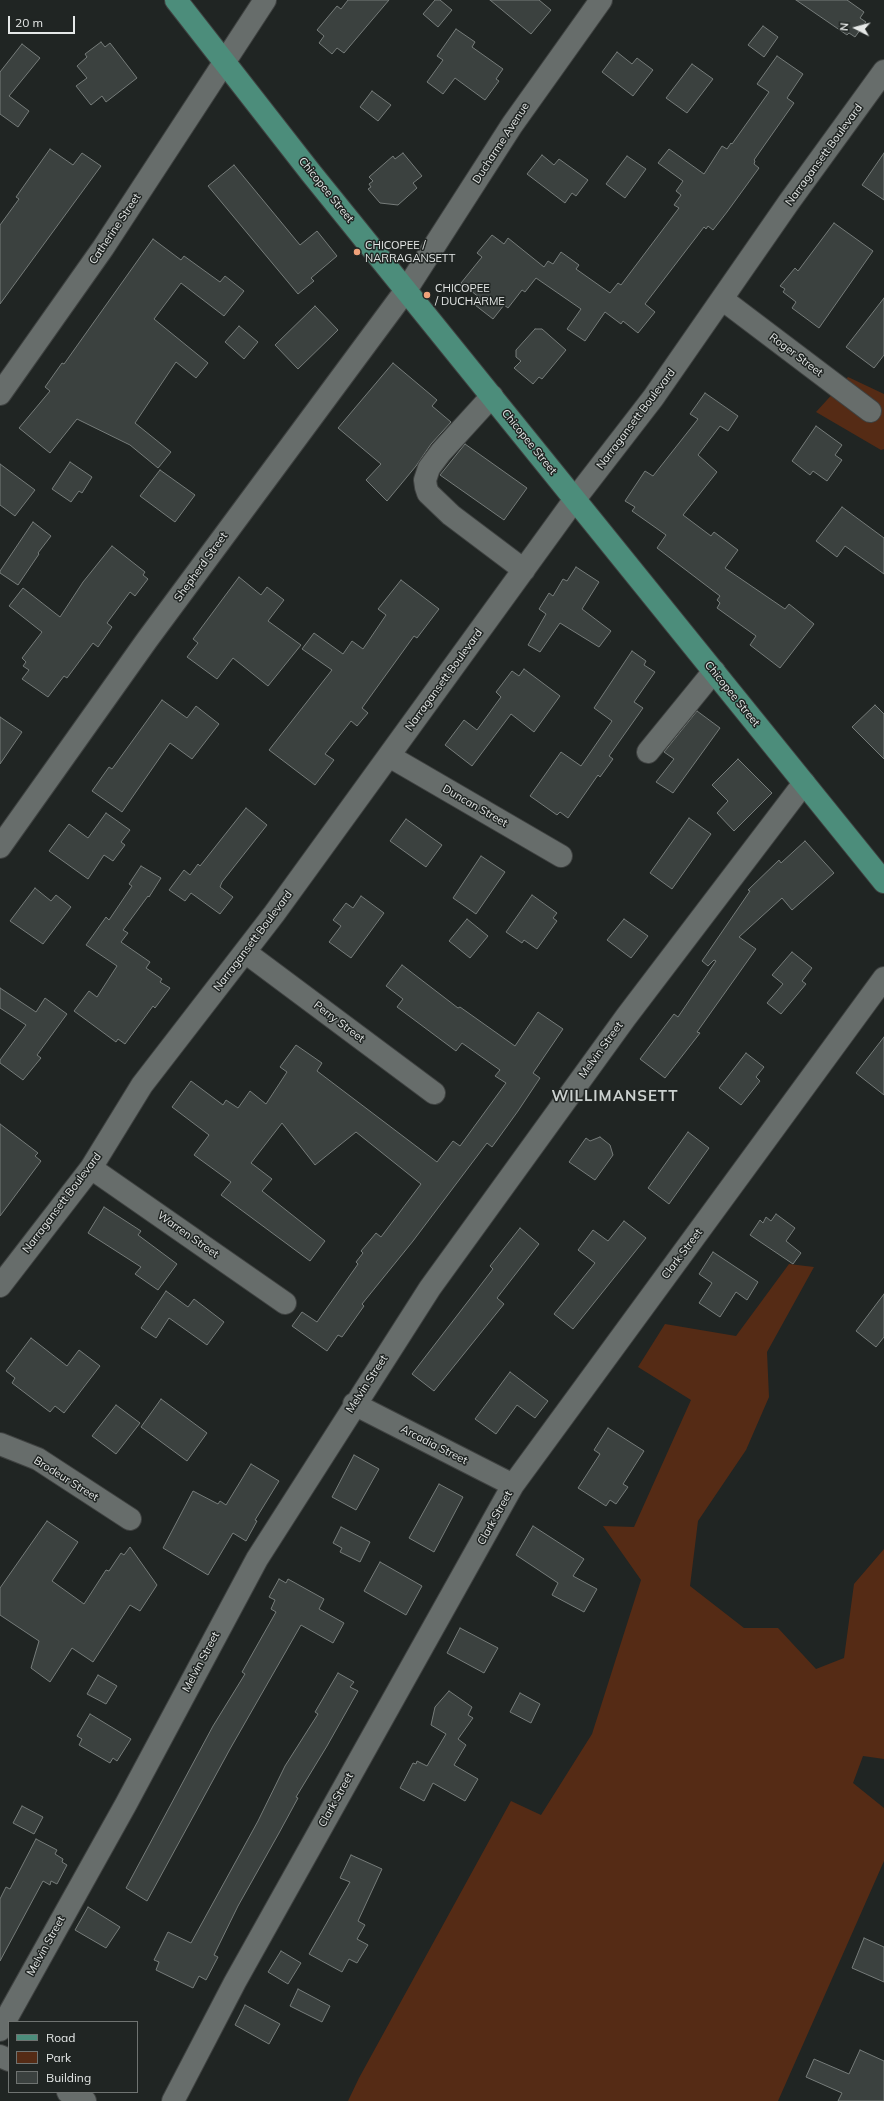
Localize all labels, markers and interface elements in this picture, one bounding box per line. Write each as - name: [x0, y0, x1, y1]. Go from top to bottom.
- scale bar: [10, 8, 77, 34]
- north arrow: [836, 8, 876, 48]
- text: 20 m: [15, 15, 43, 30]
- text: N: [837, 22, 851, 32]
- street label: Ducharme Avenue: [470, 100, 532, 186]
- street label: Narragansett Boulevard: [783, 102, 865, 208]
- street label: Chicopee Street: [296, 155, 356, 225]
- street label: Catherine Street: [86, 191, 144, 267]
- place label: CHICOPEE / NARRAGANSETT: [365, 239, 455, 265]
- marker: CHICOPEE / NARRAGANSETT: [352, 247, 362, 257]
- place label: CHICOPEE / DUCHARME: [435, 282, 505, 308]
- marker: CHICOPEE / DUCHARME: [422, 290, 432, 300]
- street label: Roger Street: [767, 331, 825, 379]
- street label: Narragansett Boulevard: [594, 366, 678, 472]
- street label: Chicopee Street: [499, 407, 559, 477]
- street label: Shepherd Street: [172, 530, 230, 604]
- street label: Narragansett Boulevard: [403, 627, 485, 733]
- street label: Chicopee Street: [702, 659, 762, 729]
- street label: Duncan Street: [440, 782, 510, 830]
- street label: Narragansett Boulevard: [211, 888, 295, 994]
- street label: Perry Street: [311, 999, 367, 1045]
- street label: Melvin Street: [576, 1019, 626, 1081]
- district label: WILLIMANSETT: [551, 1087, 679, 1105]
- street label: Narragansett Boulevard: [20, 1150, 104, 1256]
- street label: Warren Street: [155, 1209, 221, 1261]
- street label: Clark Street: [659, 1226, 705, 1282]
- street label: Melvin Street: [343, 1353, 391, 1415]
- street label: Arcadia Street: [398, 1423, 470, 1467]
- street label: Brodeur Street: [31, 1454, 101, 1504]
- street label: Clark Street: [475, 1489, 515, 1547]
- street label: Melvin Street: [180, 1630, 222, 1694]
- street label: Clark Street: [316, 1771, 356, 1829]
- street label: Melvin Street: [24, 1914, 68, 1978]
- legend: [8, 2021, 138, 2093]
- text: Road: [46, 2030, 75, 2045]
- text: Park: [46, 2050, 71, 2065]
- text: Building: [46, 2070, 91, 2085]

